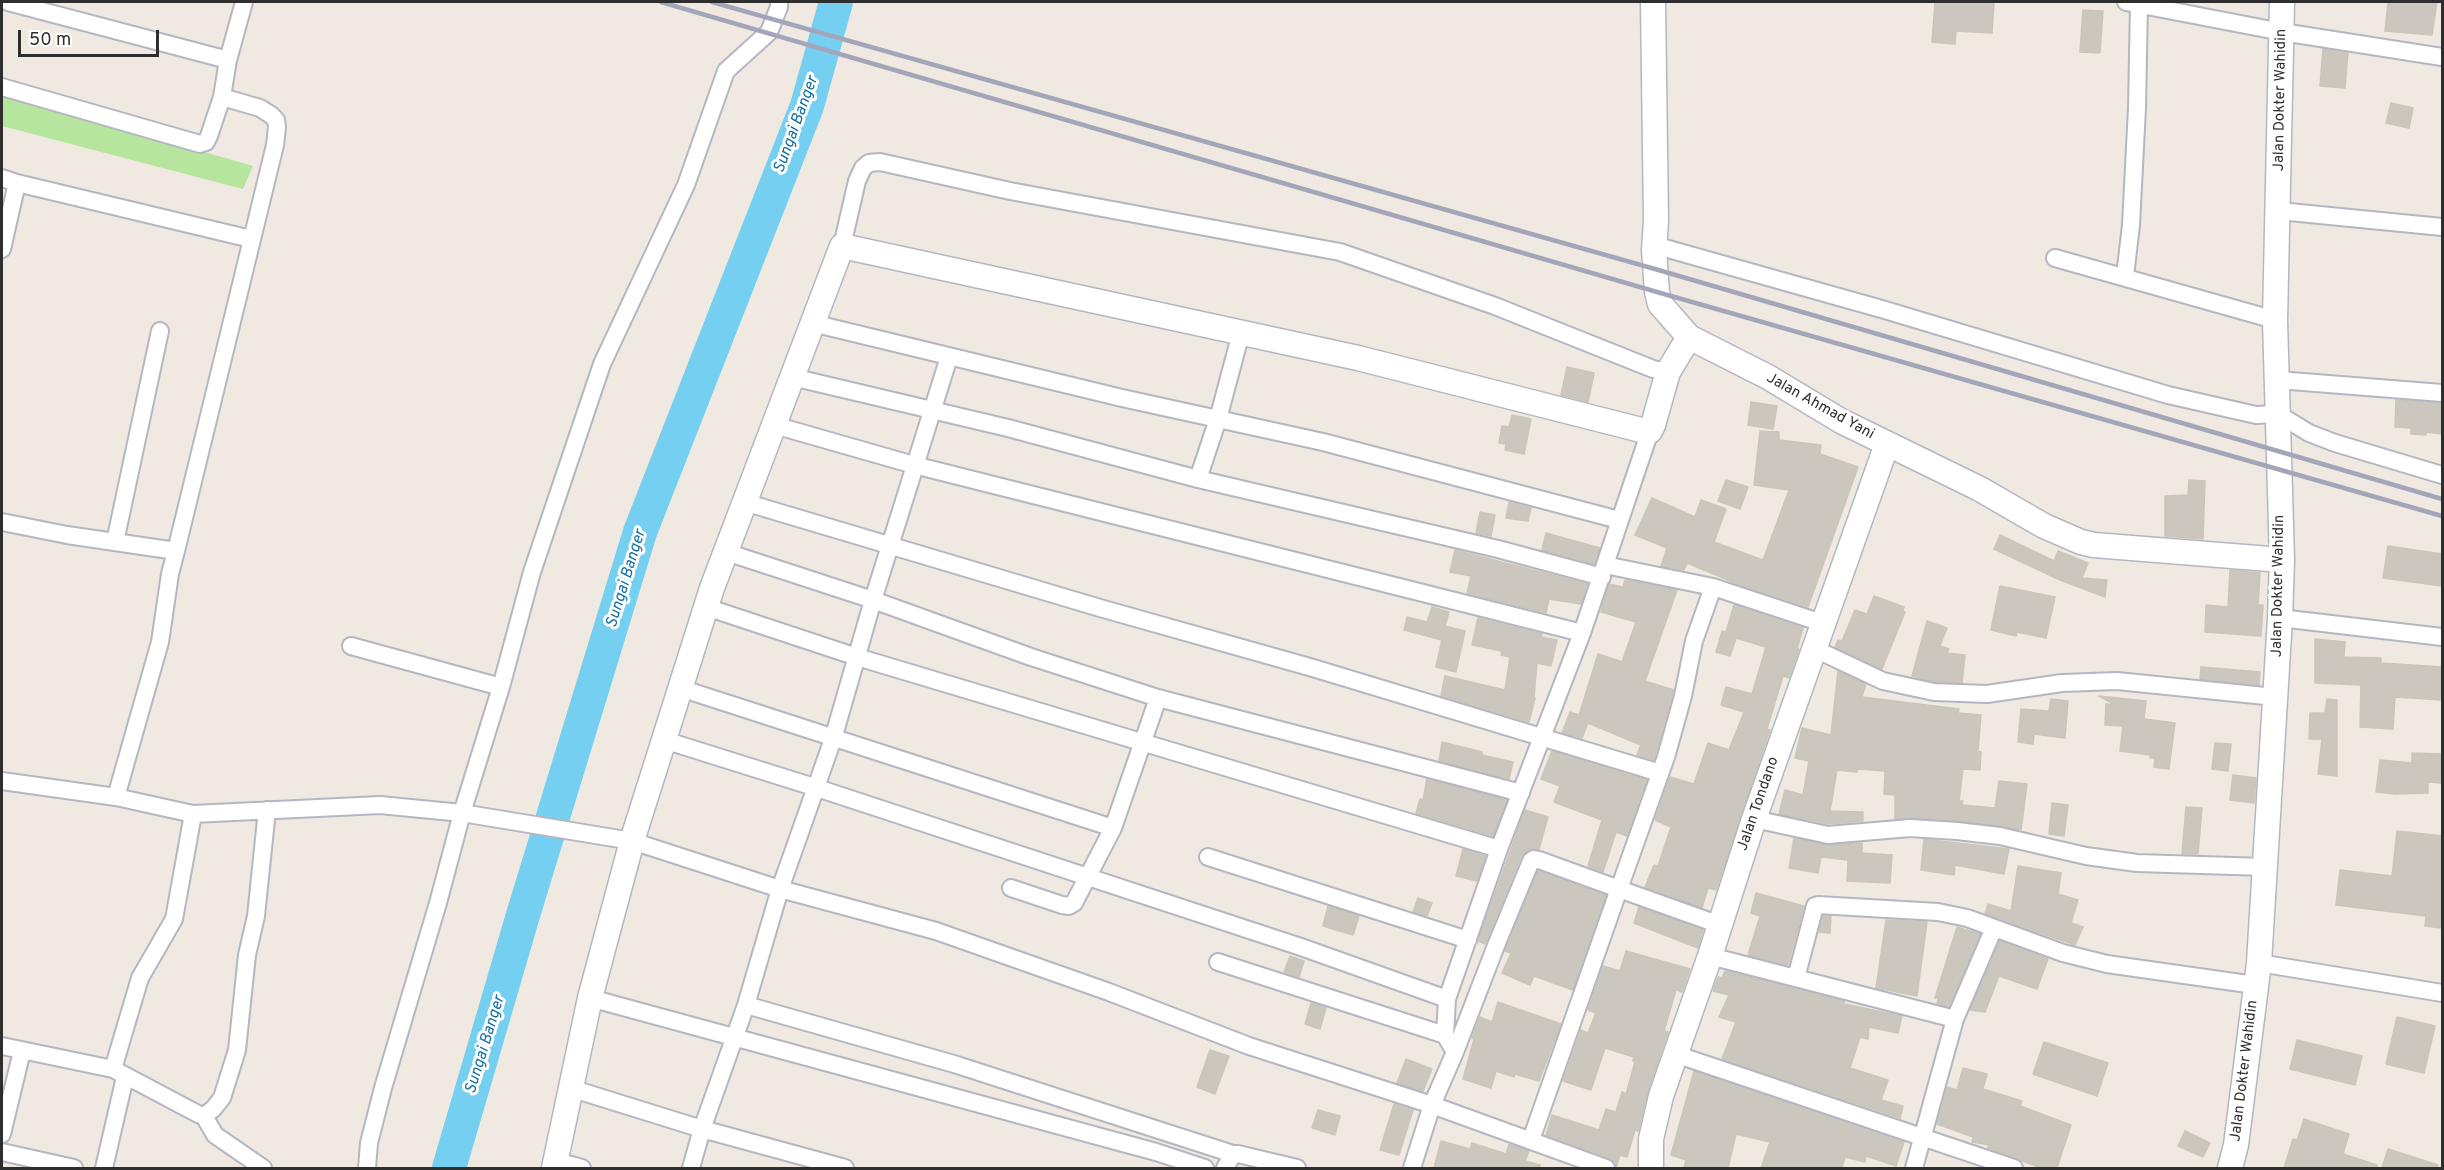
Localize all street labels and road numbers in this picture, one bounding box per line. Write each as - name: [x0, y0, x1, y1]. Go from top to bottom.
- street label: Jalan Dokter Wahidin: [2271, 29, 2291, 171]
- street label: Jalan Ahmad Yani: [1763, 370, 1877, 444]
- street label: Jalan Dokter Wahidin: [2269, 515, 2289, 657]
- street label: Jalan Tondano: [1735, 755, 1783, 853]
- street label: Jalan Dokter Wahidin: [2227, 999, 2263, 1143]

